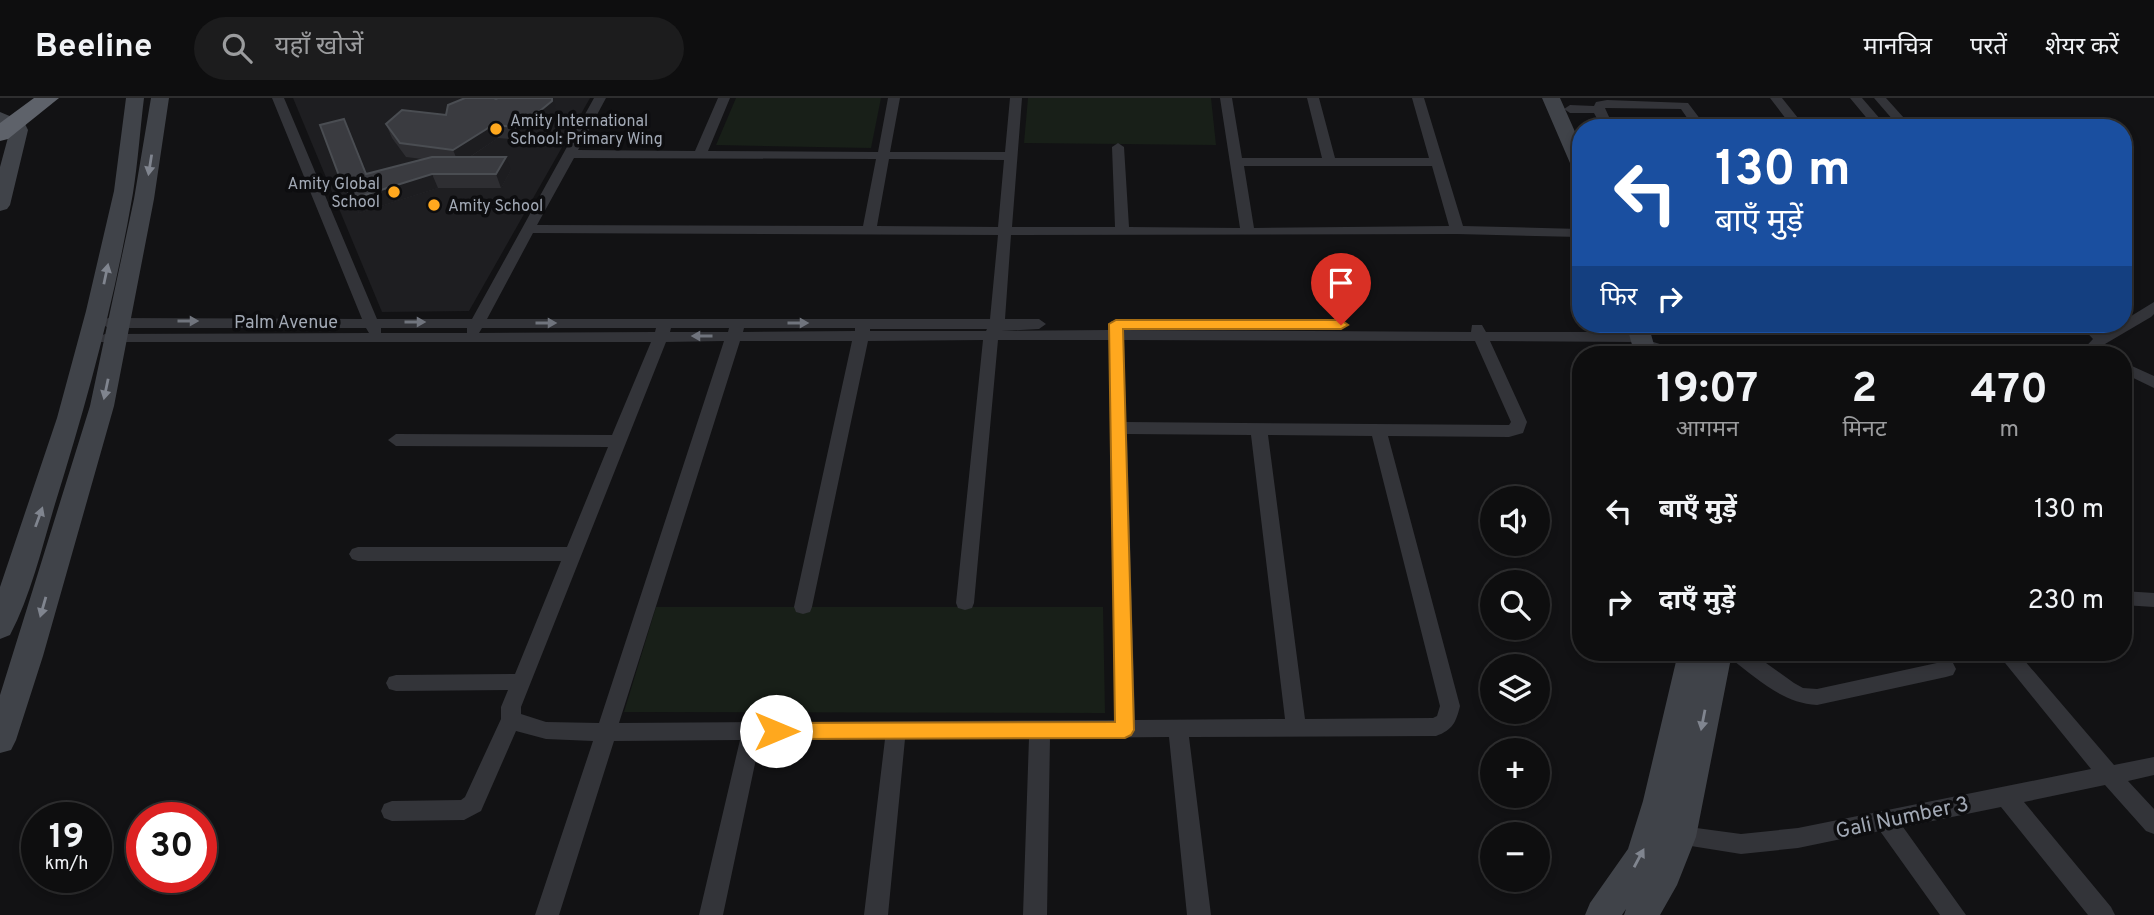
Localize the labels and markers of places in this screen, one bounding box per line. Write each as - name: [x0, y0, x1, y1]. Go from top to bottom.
- place label: Amity International School: Primary Wing: [510, 112, 663, 150]
- marker: Amity International School: Primary Wing: [488, 121, 504, 137]
- place label: Amity Global School: [288, 175, 380, 213]
- marker: Amity Global School: [386, 184, 402, 200]
- marker: Amity School: [426, 197, 442, 213]
- place label: Amity School: [448, 197, 543, 217]
- pin: [1311, 253, 1371, 325]

